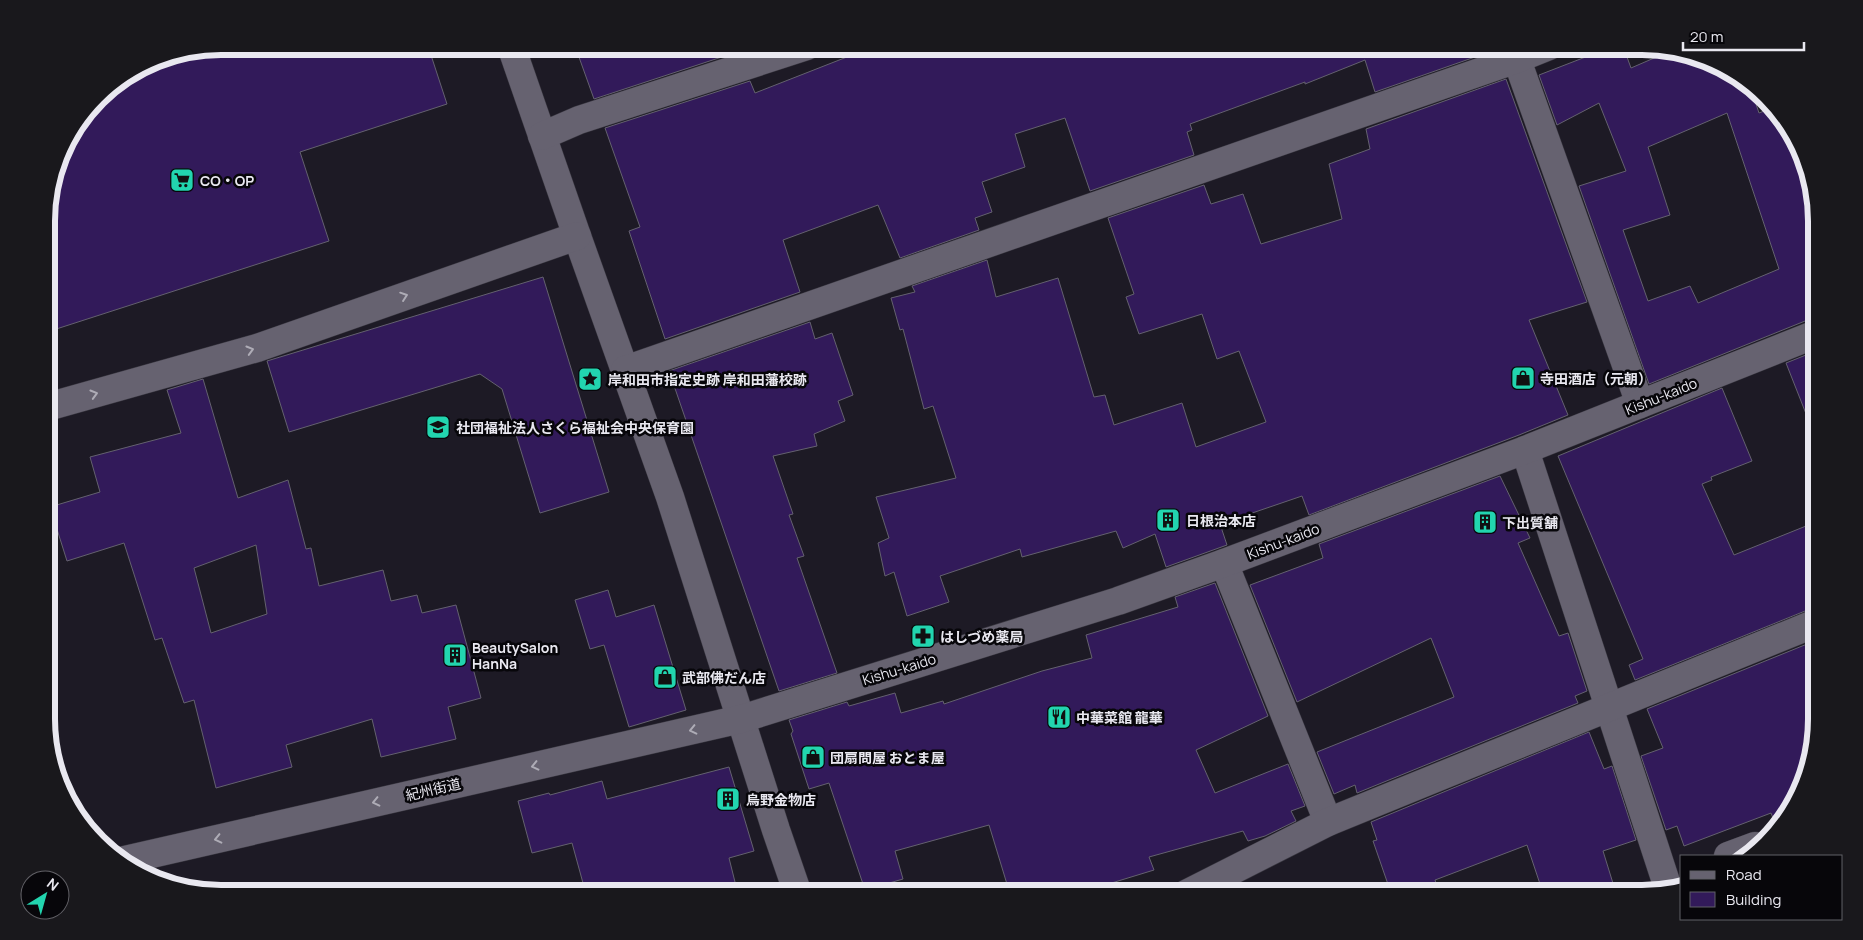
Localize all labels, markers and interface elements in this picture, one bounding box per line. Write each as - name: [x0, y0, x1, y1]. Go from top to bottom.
- scale bar: [1683, 20, 1804, 52]
- text: 20 m: [1690, 26, 1723, 47]
- supermarket icon: CO・OP: [169, 167, 195, 193]
- place label: CO・OP: [200, 171, 254, 190]
- one-way arrow: [399, 292, 408, 302]
- one-way arrow: [246, 345, 254, 355]
- shop icon: 寺田酒店（元朝）: [1510, 365, 1536, 391]
- place icon: 岸和田市指定史跡 岸和田藩校跡: [577, 366, 603, 392]
- place label: 寺田酒店（元朝）: [1540, 369, 1652, 388]
- place label: 岸和田市指定史跡 岸和田藩校跡: [608, 370, 807, 389]
- street label: Kishu-kaido: [1622, 373, 1700, 419]
- one-way arrow: [90, 389, 98, 400]
- school or university icon: 社団福祉法人さくら福祉会中央保育園: [425, 414, 451, 440]
- place label: 社団福祉法人さくら福祉会中央保育園: [456, 418, 694, 437]
- building icon: 日根治本店: [1155, 507, 1181, 533]
- building icon: 下出質舗: [1472, 509, 1498, 535]
- place label: 日根治本店: [1186, 511, 1256, 530]
- place label: 下出質舗: [1502, 513, 1558, 532]
- street label: Kishu-kaido: [1244, 519, 1322, 563]
- pharmacy icon: はしづめ薬局: [910, 623, 936, 649]
- place label: はしづめ薬局: [940, 627, 1023, 646]
- place label: BeautySalon HanNa: [472, 638, 558, 673]
- building icon: BeautySalon HanNa: [442, 642, 468, 668]
- street label: Kishu-kaido: [860, 649, 938, 689]
- shop icon: 武部佛だん店: [652, 664, 678, 690]
- place label: 武部佛だん店: [682, 668, 766, 687]
- restaurant icon: 中華菜館 龍華: [1046, 704, 1072, 730]
- place label: 中華菜館 龍華: [1076, 708, 1163, 727]
- one-way arrow: [689, 724, 698, 735]
- shop icon: 団扇問屋 おとま屋: [800, 744, 826, 770]
- place label: 団扇問屋 おとま屋: [830, 748, 945, 767]
- one-way arrow: [530, 760, 539, 771]
- street label: 紀州街道: [404, 773, 462, 805]
- building icon: 烏野金物店: [715, 786, 741, 812]
- place label: 烏野金物店: [746, 790, 816, 809]
- one-way arrow: [372, 796, 381, 807]
- one-way arrow: [213, 833, 222, 844]
- legend: [1680, 855, 1843, 920]
- text: Road: [1726, 864, 1762, 885]
- north arrow: [20, 870, 70, 920]
- text: N: [43, 874, 63, 895]
- text: Building: [1726, 889, 1781, 910]

